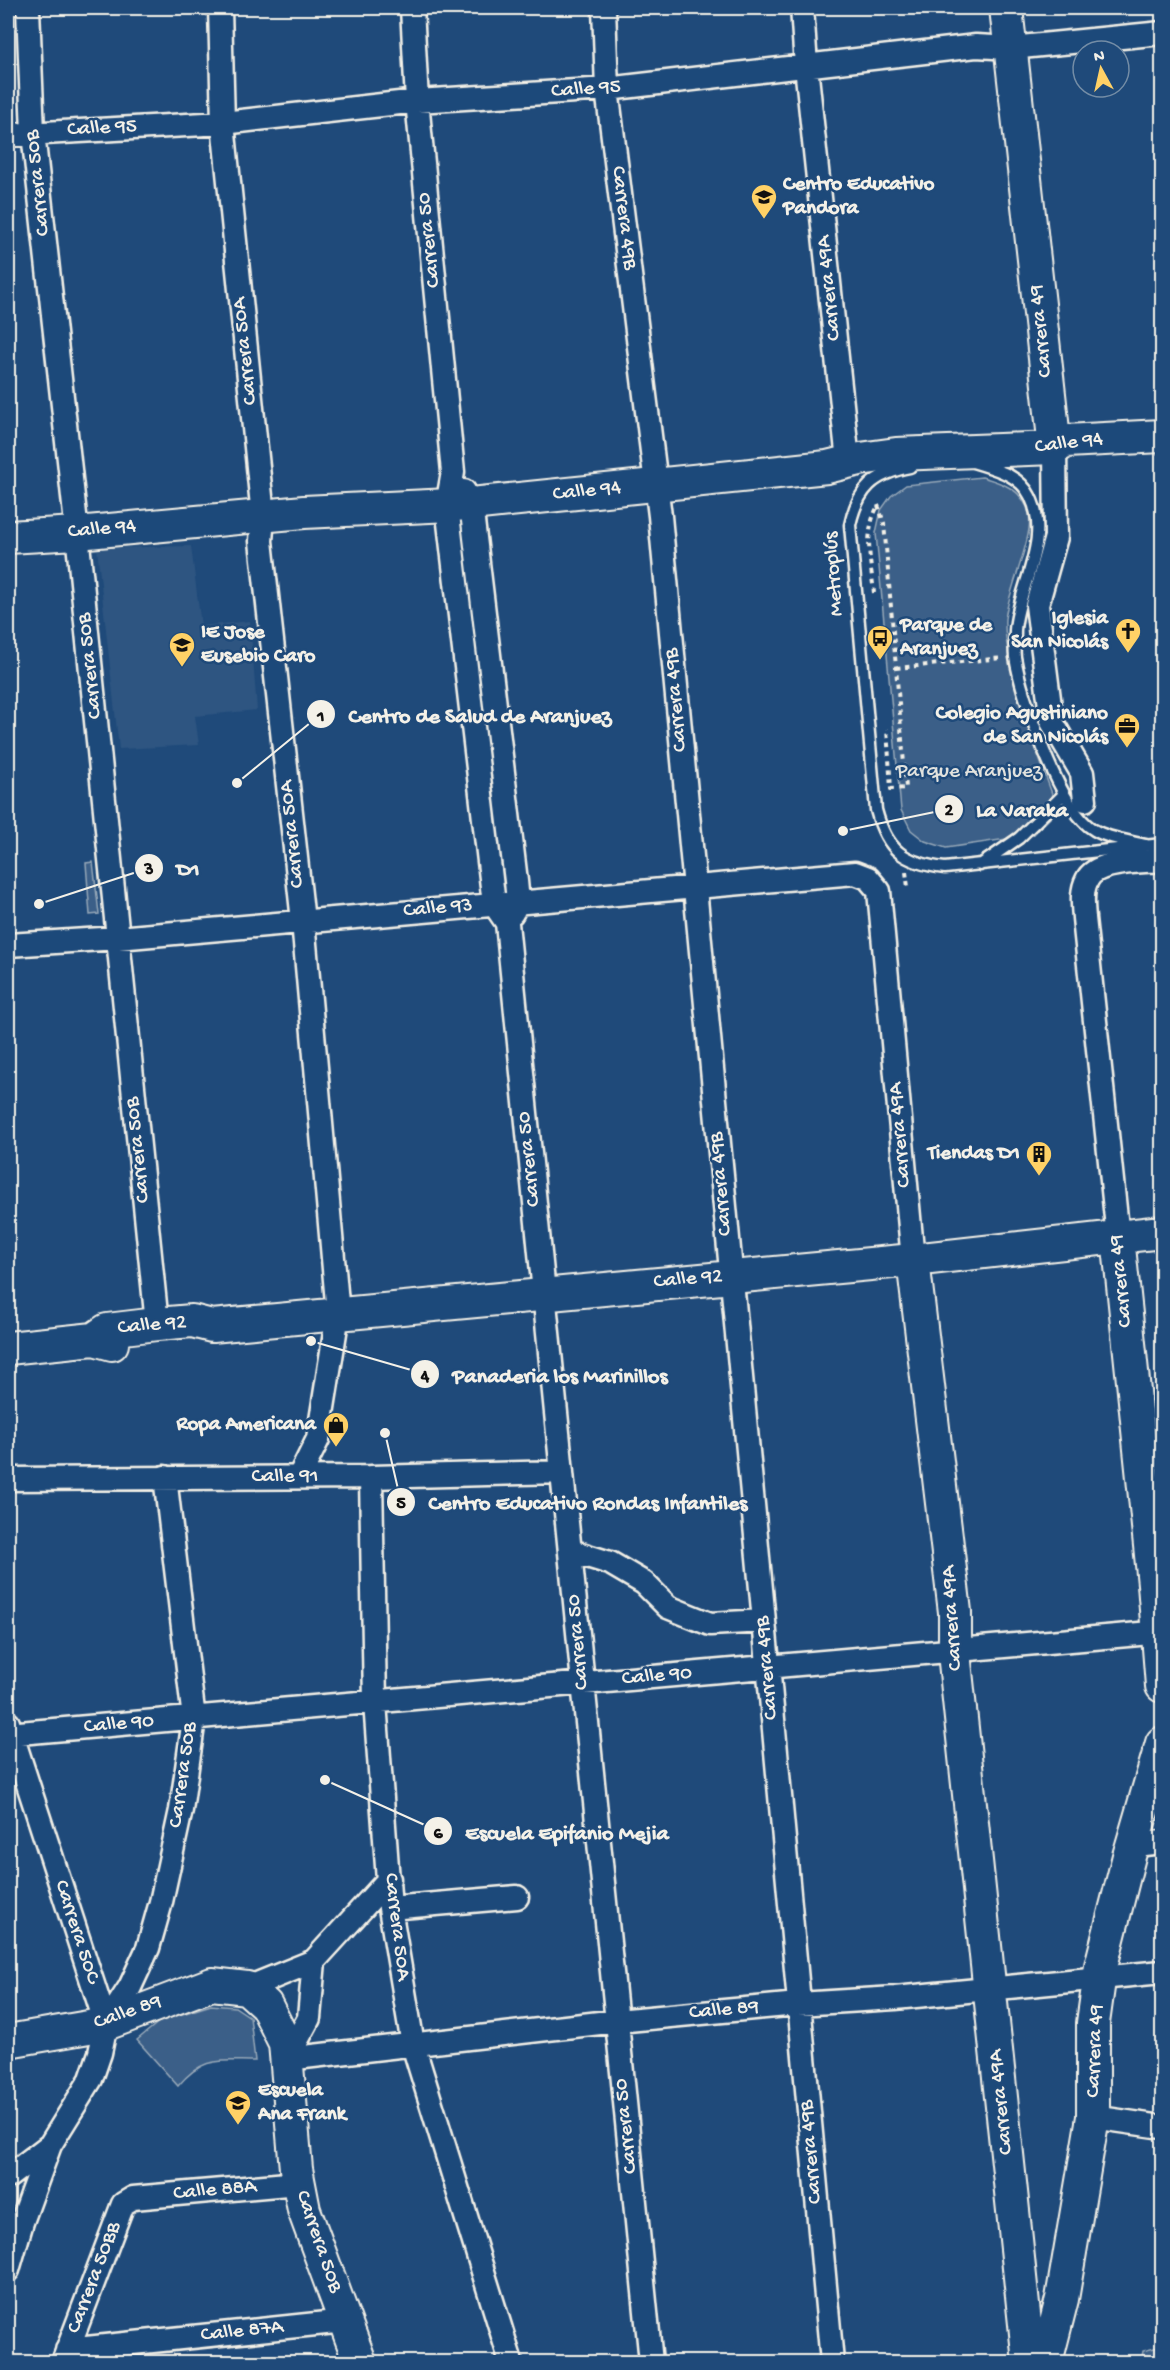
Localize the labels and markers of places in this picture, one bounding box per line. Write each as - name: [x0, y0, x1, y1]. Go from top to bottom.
- place label: Centro Educativo Pandora: [782, 173, 934, 222]
- school or university icon: Centro Educativo Pandora: [749, 182, 779, 220]
- place label: Iglesia San Nicolás: [1011, 607, 1109, 656]
- place label: Parque de Aranjuez: [899, 614, 993, 663]
- church icon: Iglesia San Nicolás: [1113, 616, 1143, 654]
- place label: IE Jose Eusebio Caro: [201, 621, 315, 670]
- bus stop icon: Parque de Aranjuez: [865, 623, 895, 661]
- school or university icon: IE Jose Eusebio Caro: [167, 630, 197, 668]
- callout: Centro de Salud de Aranjuez: [306, 694, 623, 734]
- place label: Colegio Agustiniano de San Nicolás: [935, 702, 1109, 751]
- office icon: Colegio Agustiniano de San Nicolás: [1112, 711, 1142, 749]
- callout: La Varaka: [934, 789, 1080, 829]
- callout: D1: [134, 848, 211, 888]
- building icon: Tiendas D1: [1024, 1139, 1054, 1177]
- place label: Tiendas D1: [926, 1142, 1020, 1167]
- callout: Panaderia los Marinillos: [410, 1354, 679, 1394]
- shop icon: Ropa Americana: [321, 1410, 351, 1448]
- place label: Ropa Americana: [176, 1413, 317, 1438]
- callout: Centro Educativo Rondas Infantiles: [386, 1482, 759, 1522]
- callout: Escuela Epifanio Mejia: [423, 1811, 681, 1851]
- place label: Escuela Ana Frank: [257, 2079, 349, 2128]
- school or university icon: Escuela Ana Frank: [223, 2088, 253, 2126]

